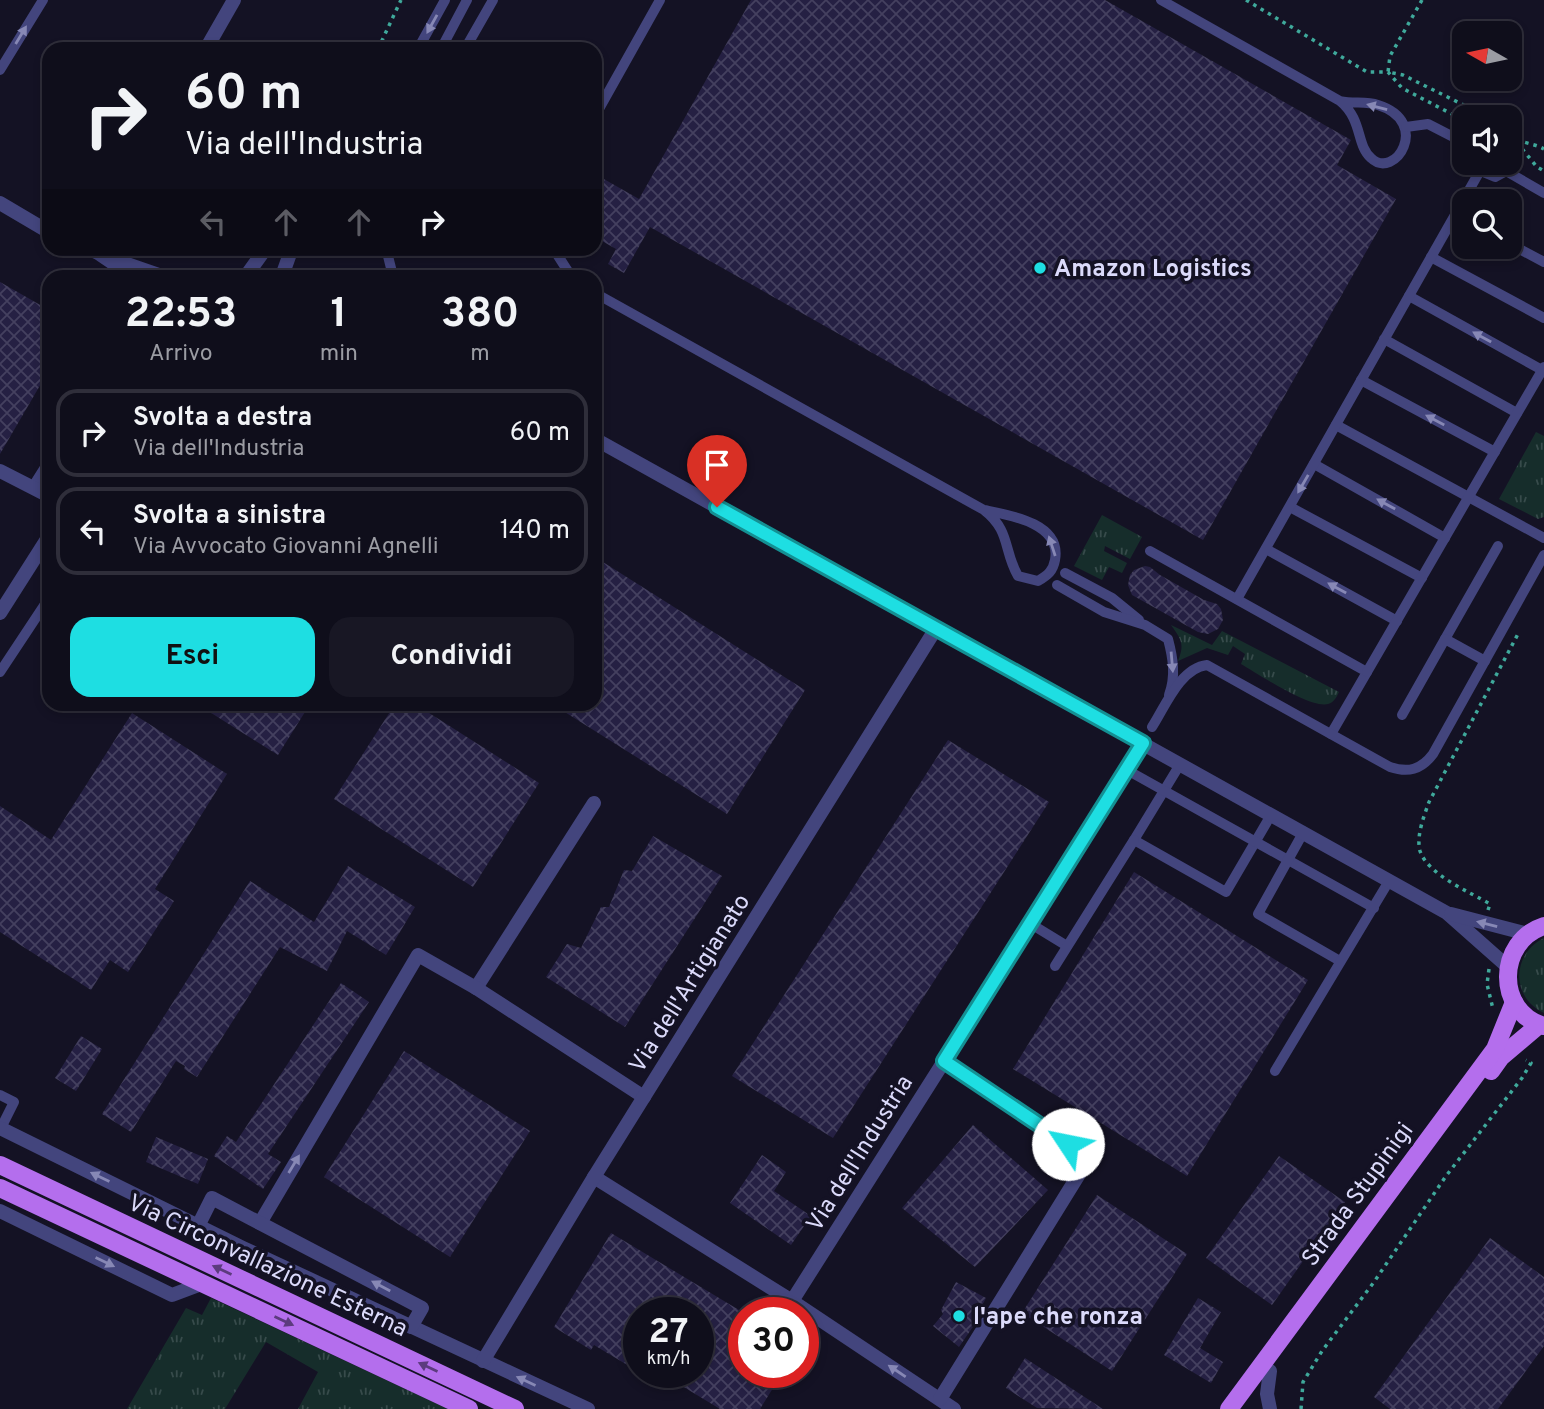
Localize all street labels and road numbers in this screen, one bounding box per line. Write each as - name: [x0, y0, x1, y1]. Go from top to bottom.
- street label: Via dell'Artigianato: [624, 889, 758, 1079]
- street label: Via dell'Industria: [801, 1070, 921, 1238]
- street label: Strada Stupinigi: [1296, 1117, 1421, 1273]
- street label: Via Circonvallazione Esterna: [122, 1189, 412, 1345]

